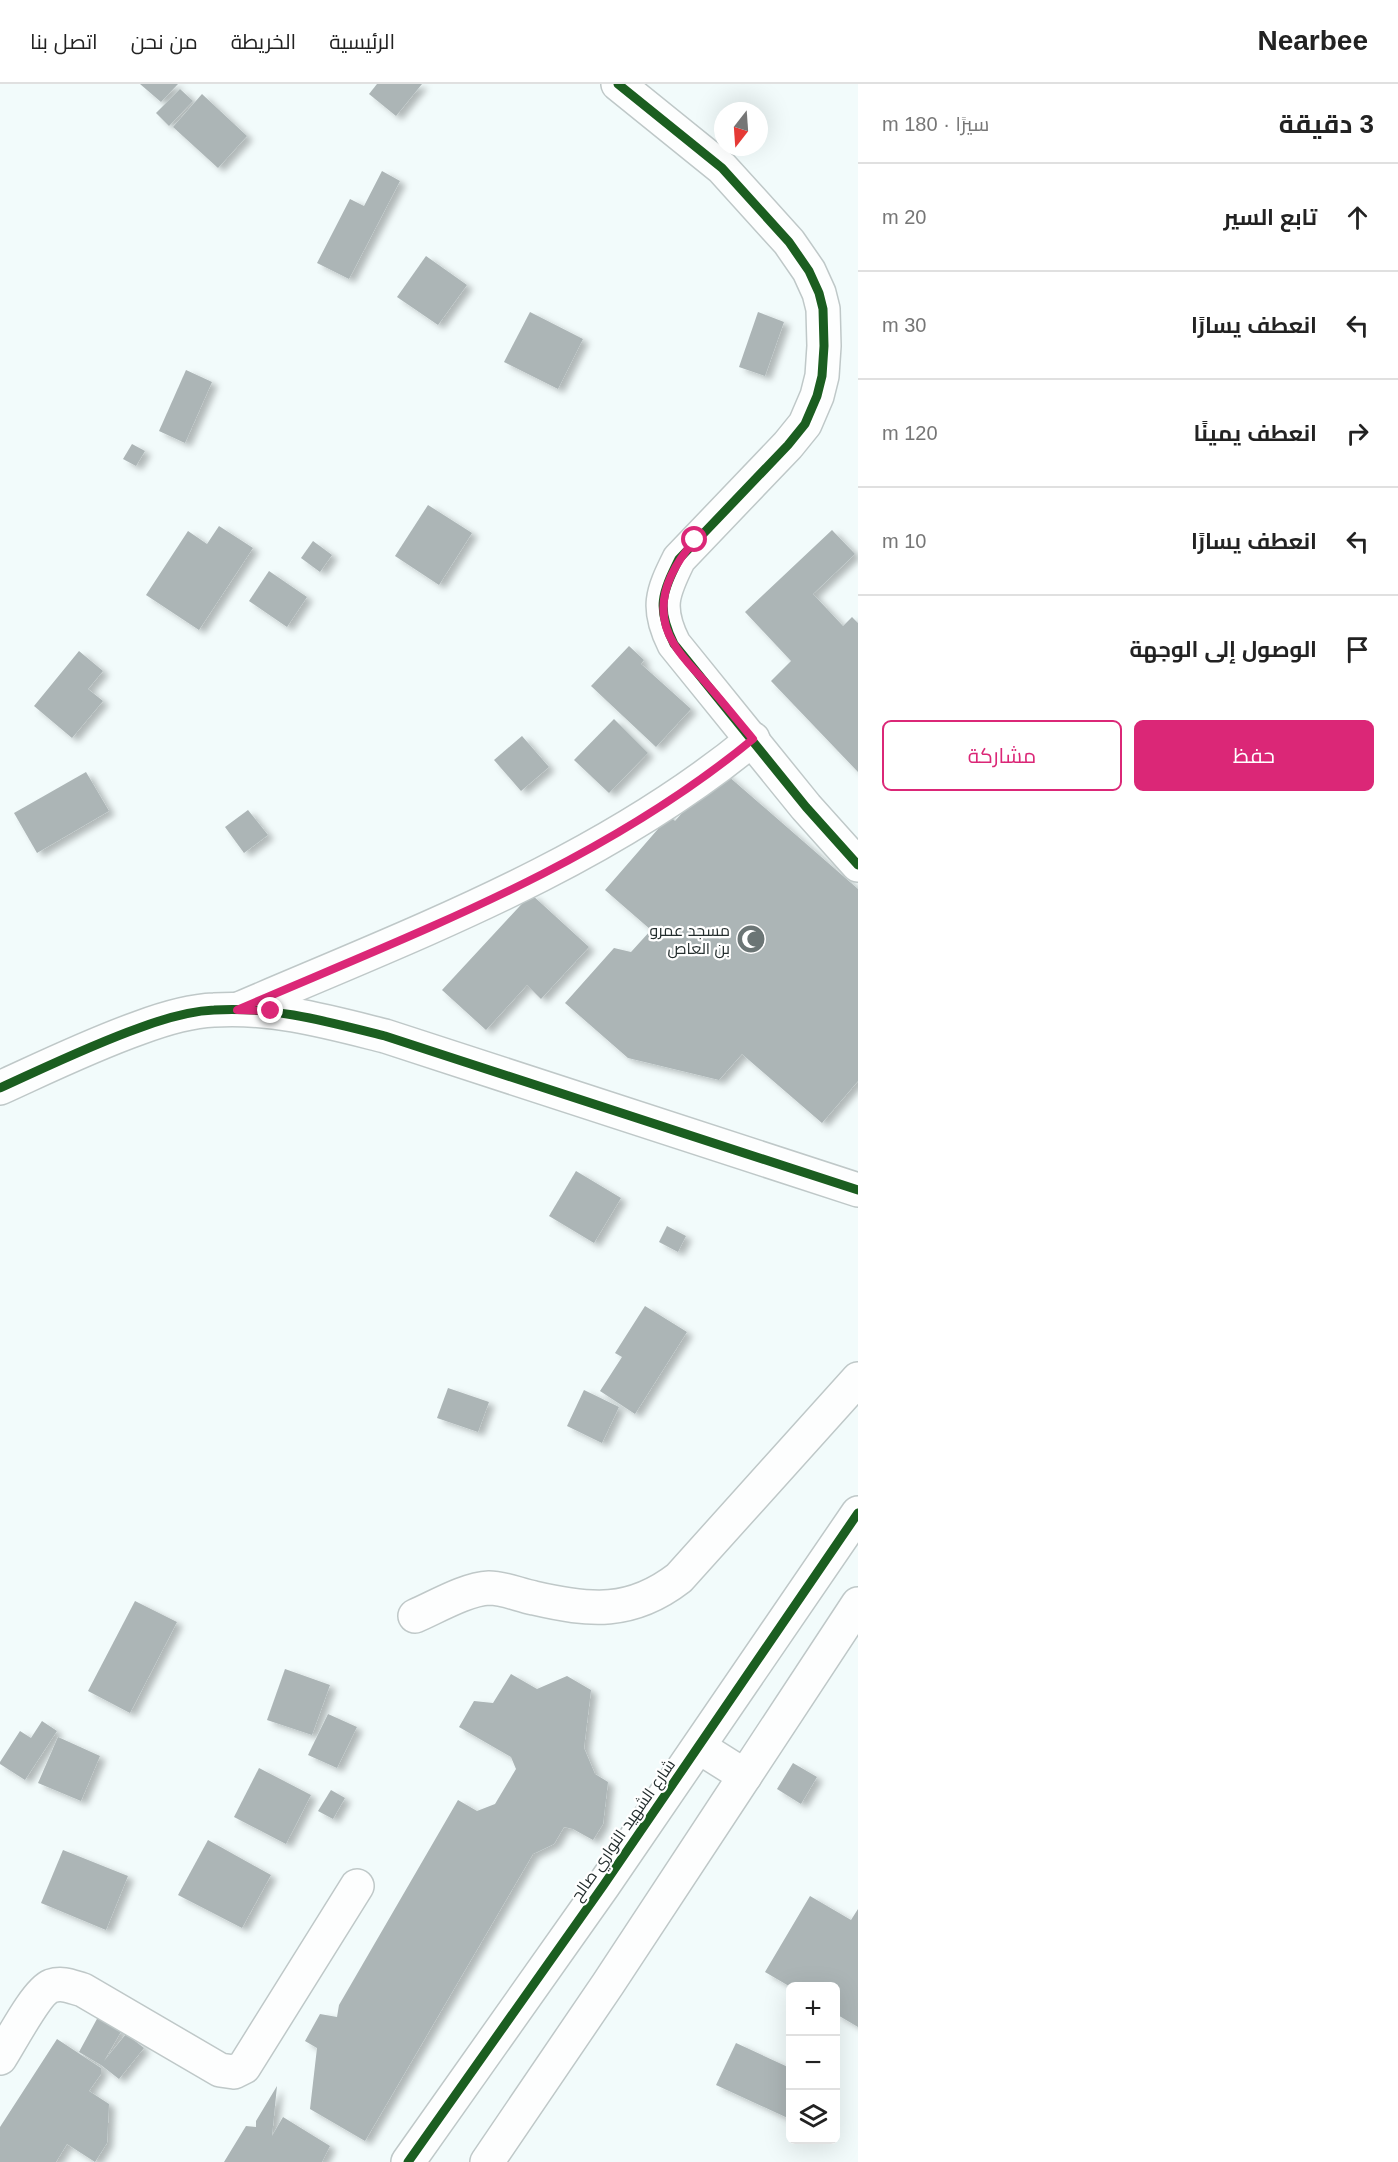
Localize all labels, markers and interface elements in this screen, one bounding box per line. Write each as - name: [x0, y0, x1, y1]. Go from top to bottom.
- text: Nearbee: [1257, 25, 1368, 56]
- text: اتصل بنا: [30, 30, 98, 53]
- text: من نحن: [131, 30, 198, 53]
- text: الخريطة: [231, 30, 296, 53]
- text: الرئيسية: [329, 30, 395, 53]
- north arrow: [714, 102, 768, 156]
- text: 3 دقيقة: [1279, 109, 1374, 139]
- text: سيرًا · 180 m: [882, 113, 989, 135]
- icon: ahead: [1341, 201, 1374, 234]
- text: تابع السير: [1223, 205, 1317, 230]
- text: 20 m: [882, 206, 926, 228]
- icon: left: [1341, 309, 1374, 342]
- text: انعطف يسارًا: [1191, 313, 1317, 338]
- text: 30 m: [882, 314, 926, 336]
- icon: right: [1341, 417, 1374, 450]
- text: انعطف يمينًا: [1194, 421, 1317, 446]
- text: 120 m: [882, 422, 938, 444]
- icon: left: [1341, 525, 1374, 558]
- route start: [681, 526, 707, 552]
- text: انعطف يسارًا: [1191, 529, 1317, 554]
- text: 10 m: [882, 530, 926, 552]
- icon: arrive: [1341, 633, 1374, 666]
- text: الوصول إلى الوجهة: [1130, 637, 1317, 662]
- button: مشاركة: [882, 720, 1122, 791]
- button: حفظ: [1134, 720, 1374, 791]
- place label: مسجد عمرو بن العاص: [650, 922, 730, 959]
- mosque icon: مسجد عمرو بن العاص: [735, 923, 767, 955]
- route end: [257, 997, 283, 1023]
- street label: شارع الشهيد النواري صالح: [568, 1756, 682, 1907]
- map controls: [786, 1982, 840, 2144]
- button: +: [786, 1982, 840, 2036]
- button: −: [786, 2036, 840, 2090]
- button: layers: [786, 2090, 840, 2144]

